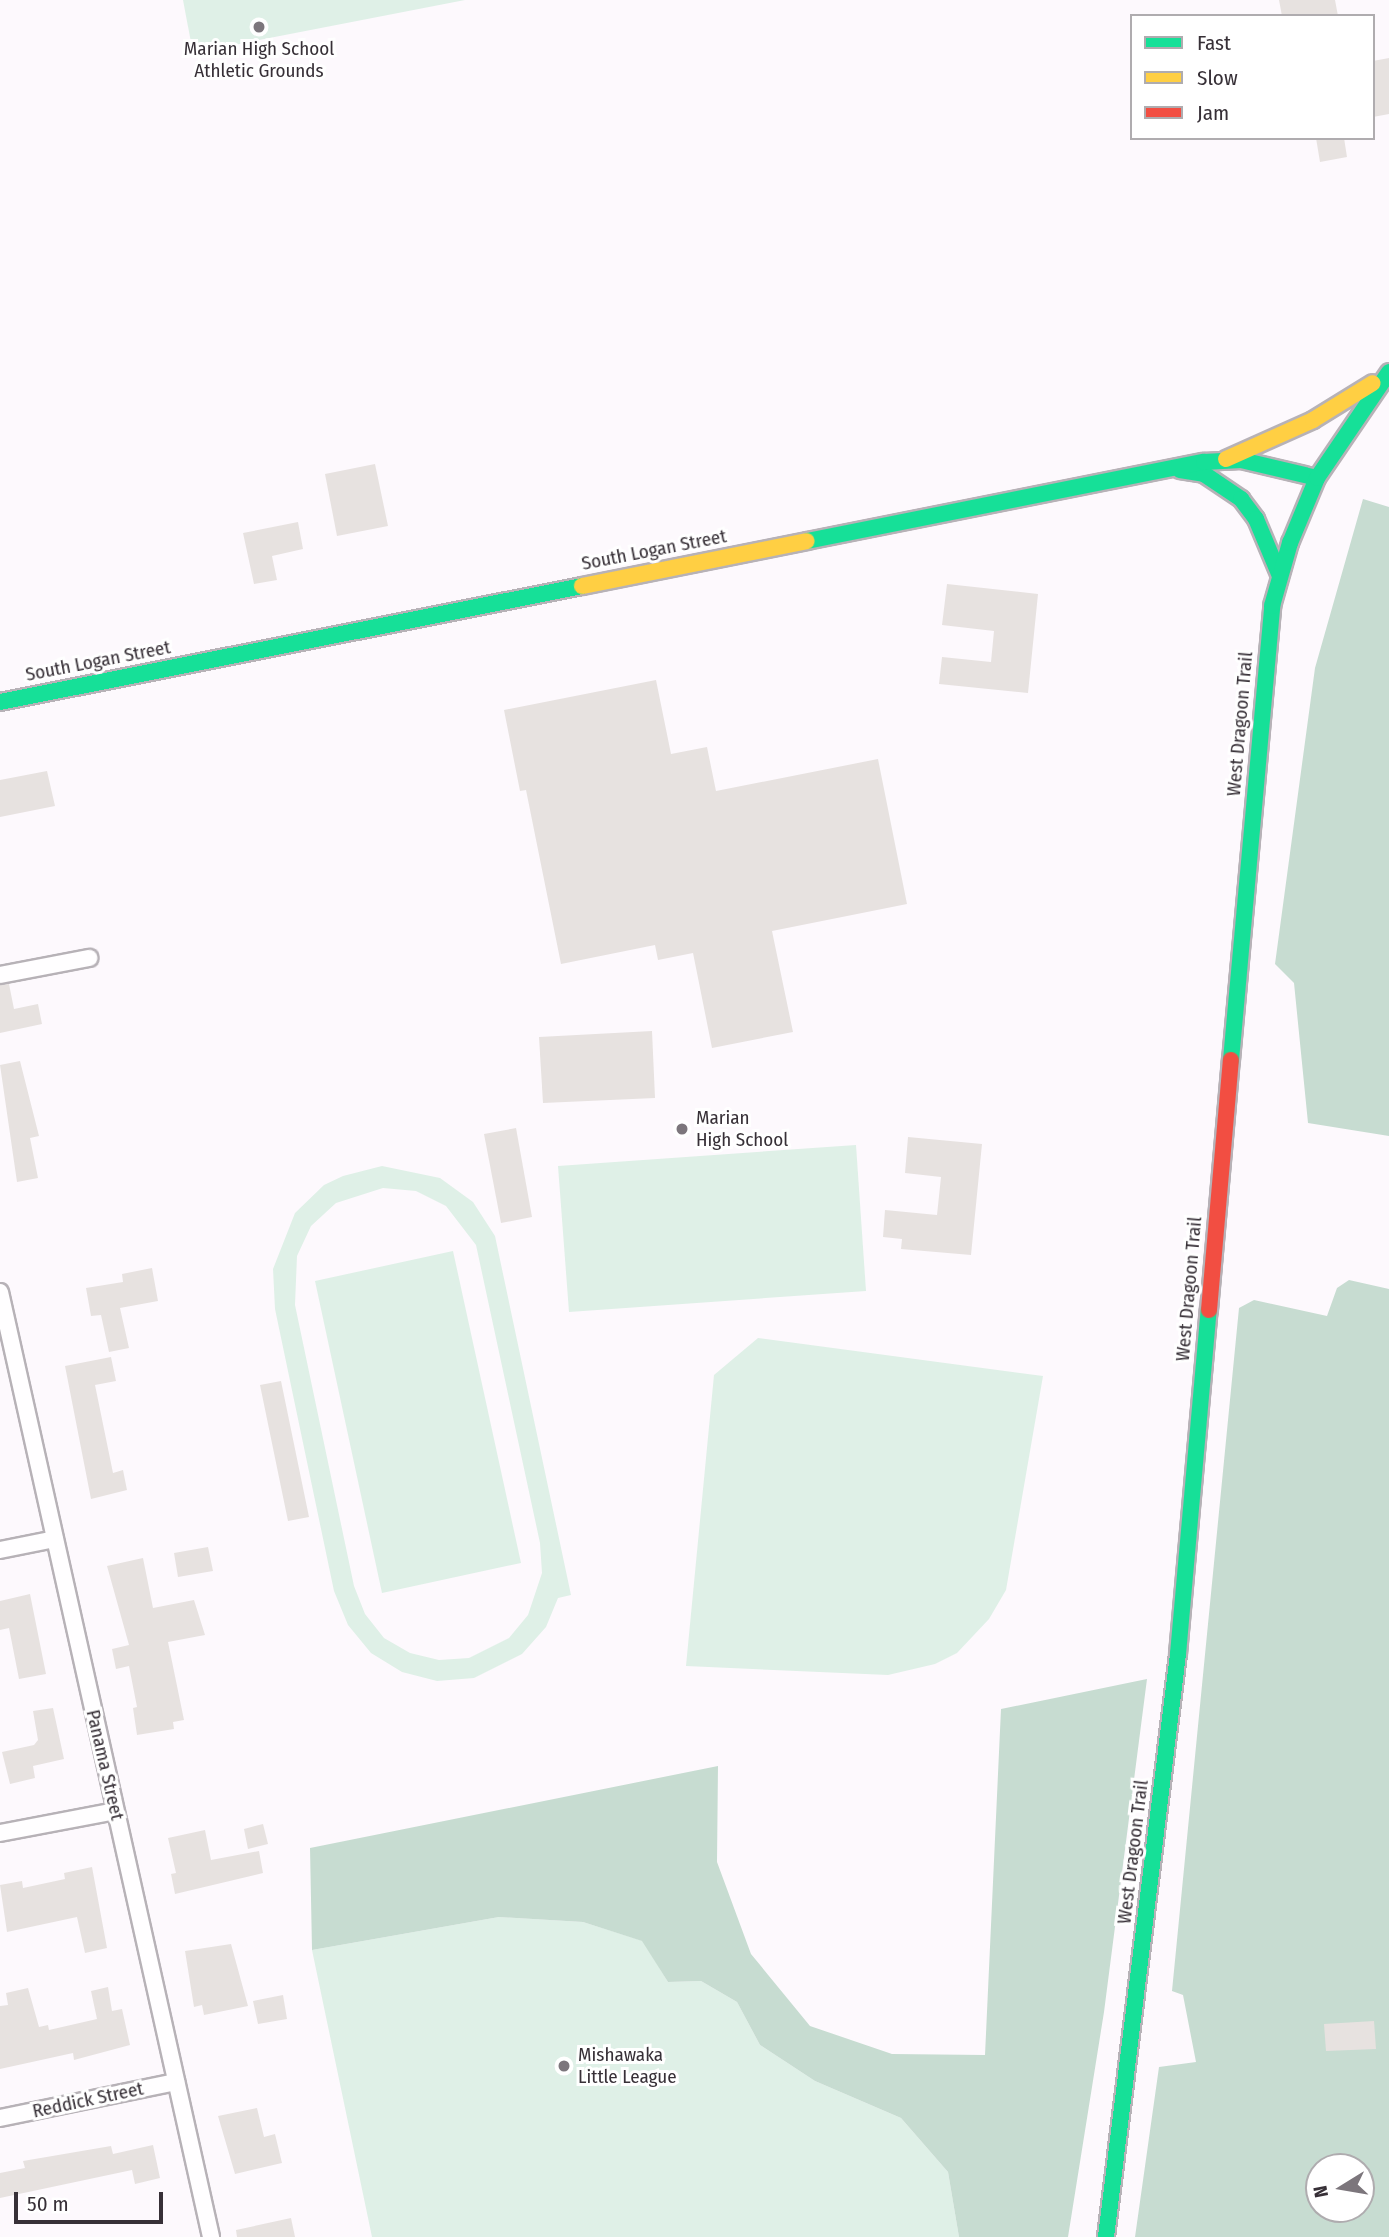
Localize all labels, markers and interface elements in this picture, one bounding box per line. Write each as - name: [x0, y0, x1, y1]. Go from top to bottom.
- legend: [1130, 14, 1375, 140]
- marker: Marian High School Athletic Grounds: [251, 19, 267, 35]
- text: Fast: [1197, 30, 1231, 56]
- place label: Marian High School Athletic Grounds: [184, 38, 334, 82]
- text: Slow: [1197, 65, 1238, 91]
- text: Jam: [1197, 100, 1229, 126]
- street label: South Logan Street: [580, 525, 728, 575]
- street label: South Logan Street: [24, 636, 172, 686]
- street label: West Dragoon Trail: [1222, 651, 1258, 797]
- place label: Marian High School: [696, 1107, 788, 1151]
- marker: Marian High School: [674, 1121, 690, 1137]
- street label: West Dragoon Trail: [1171, 1216, 1207, 1362]
- street label: Panama Street: [81, 1708, 129, 1822]
- street label: West Dragoon Trail: [1113, 1779, 1153, 1925]
- place label: Mishawaka Little League: [578, 2044, 677, 2088]
- marker: Mishawaka Little League: [556, 2058, 572, 2074]
- street label: Reddick Street: [30, 2077, 146, 2123]
- north arrow: [1305, 2153, 1375, 2223]
- scale bar: [18, 2178, 166, 2222]
- text: N: [1308, 2184, 1333, 2200]
- text: 50 m: [27, 2191, 69, 2217]

